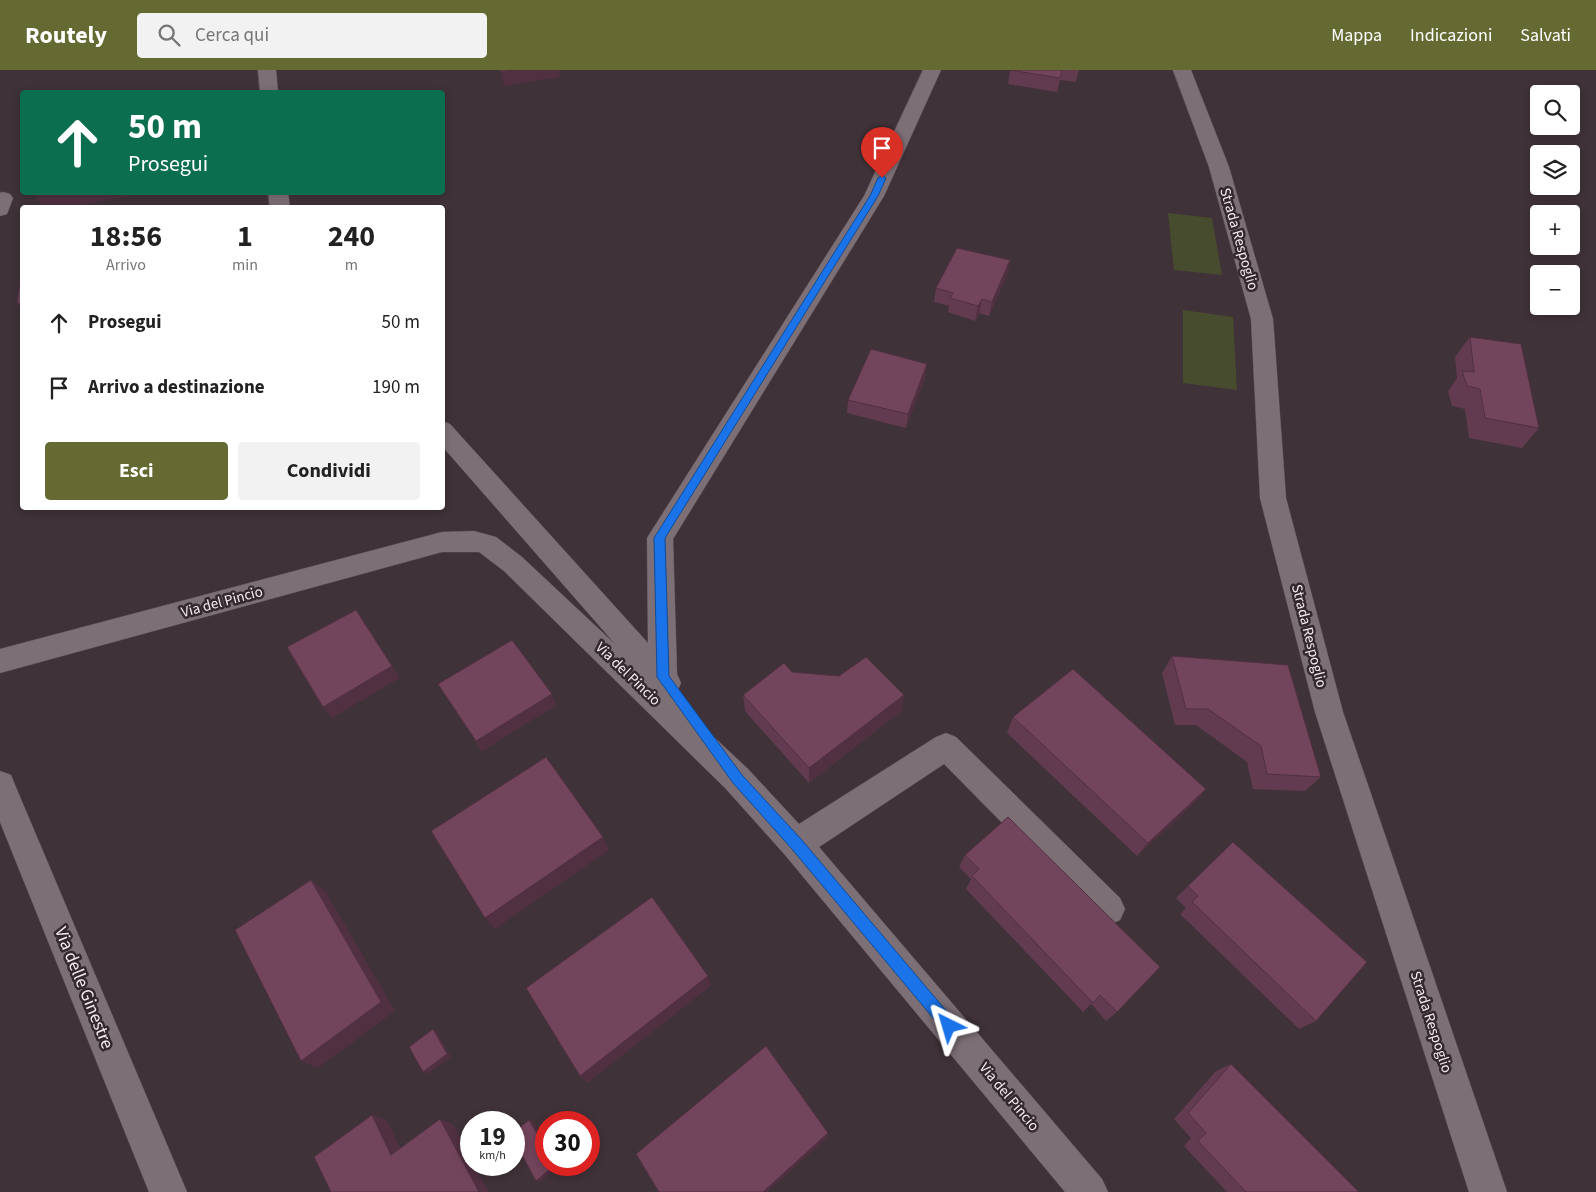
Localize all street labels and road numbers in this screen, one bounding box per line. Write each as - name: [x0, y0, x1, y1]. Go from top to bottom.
- street label: Strada Respoglio: [1214, 185, 1264, 293]
- street label: Via del Pincio: [179, 581, 265, 623]
- street label: Strada Respoglio: [1286, 582, 1332, 690]
- street label: Via del Pincio: [591, 637, 665, 711]
- street label: Via delle Ginestre: [48, 923, 120, 1053]
- street label: Strada Respoglio: [1405, 968, 1457, 1076]
- street label: Via del Pincio: [974, 1058, 1044, 1136]

